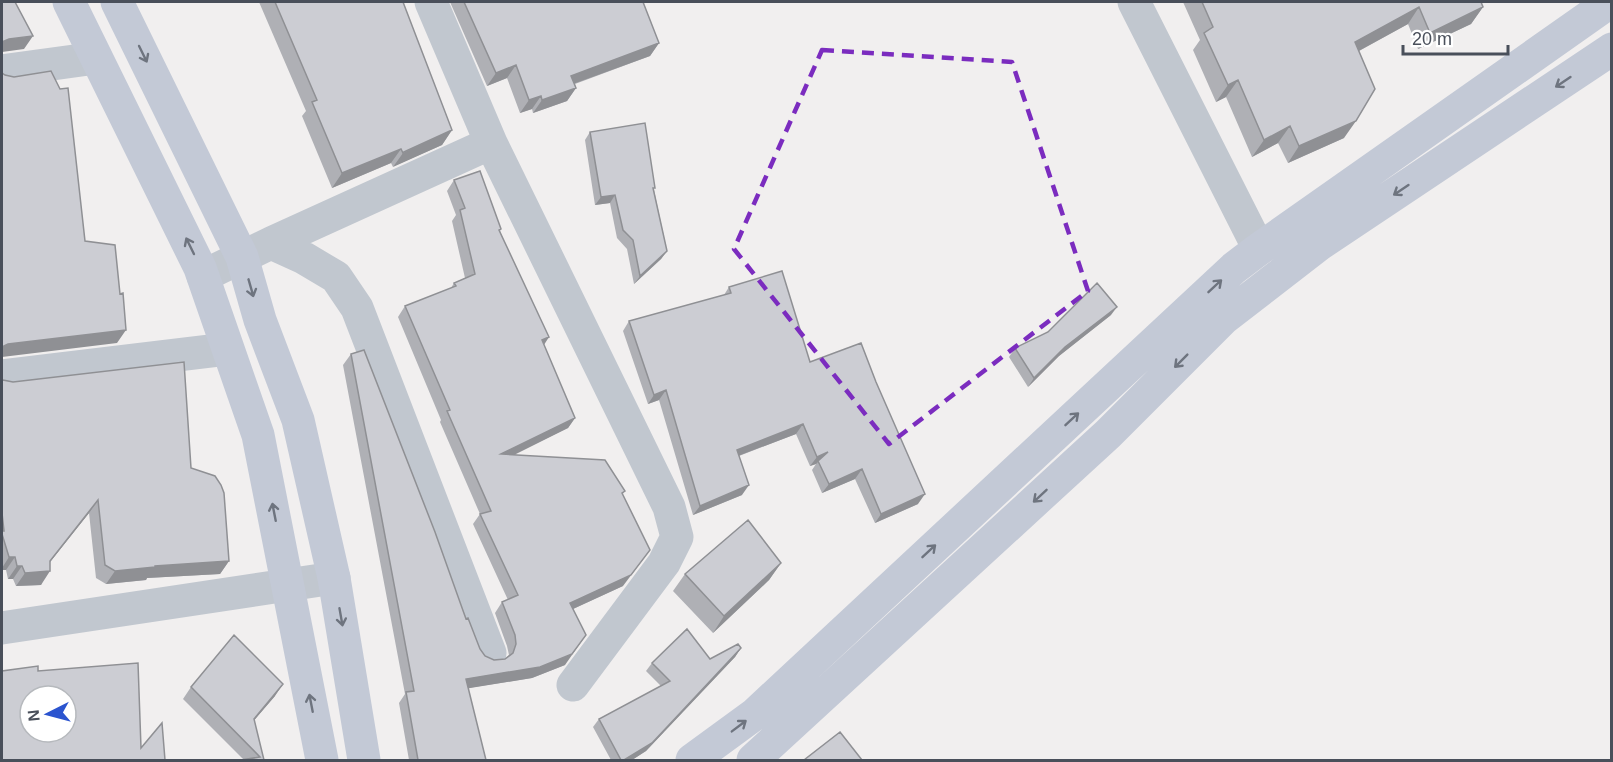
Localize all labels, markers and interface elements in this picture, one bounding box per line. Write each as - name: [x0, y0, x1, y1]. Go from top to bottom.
- scale bar: [1403, 18, 1508, 56]
- text: 20 m: [1412, 29, 1452, 49]
- one-way arrow: [138, 45, 150, 63]
- one-way arrow: [1555, 76, 1572, 88]
- one-way arrow: [1393, 184, 1409, 196]
- one-way arrow: [183, 238, 195, 256]
- one-way arrow: [246, 278, 257, 297]
- one-way arrow: [1207, 279, 1222, 293]
- one-way arrow: [1174, 353, 1189, 368]
- one-way arrow: [1064, 412, 1079, 426]
- one-way arrow: [1033, 489, 1048, 503]
- one-way arrow: [268, 502, 279, 522]
- one-way arrow: [922, 544, 937, 559]
- one-way arrow: [335, 607, 346, 626]
- north arrow: [18, 684, 78, 744]
- one-way arrow: [305, 694, 316, 713]
- text: N: [25, 709, 43, 722]
- one-way arrow: [731, 719, 747, 732]

